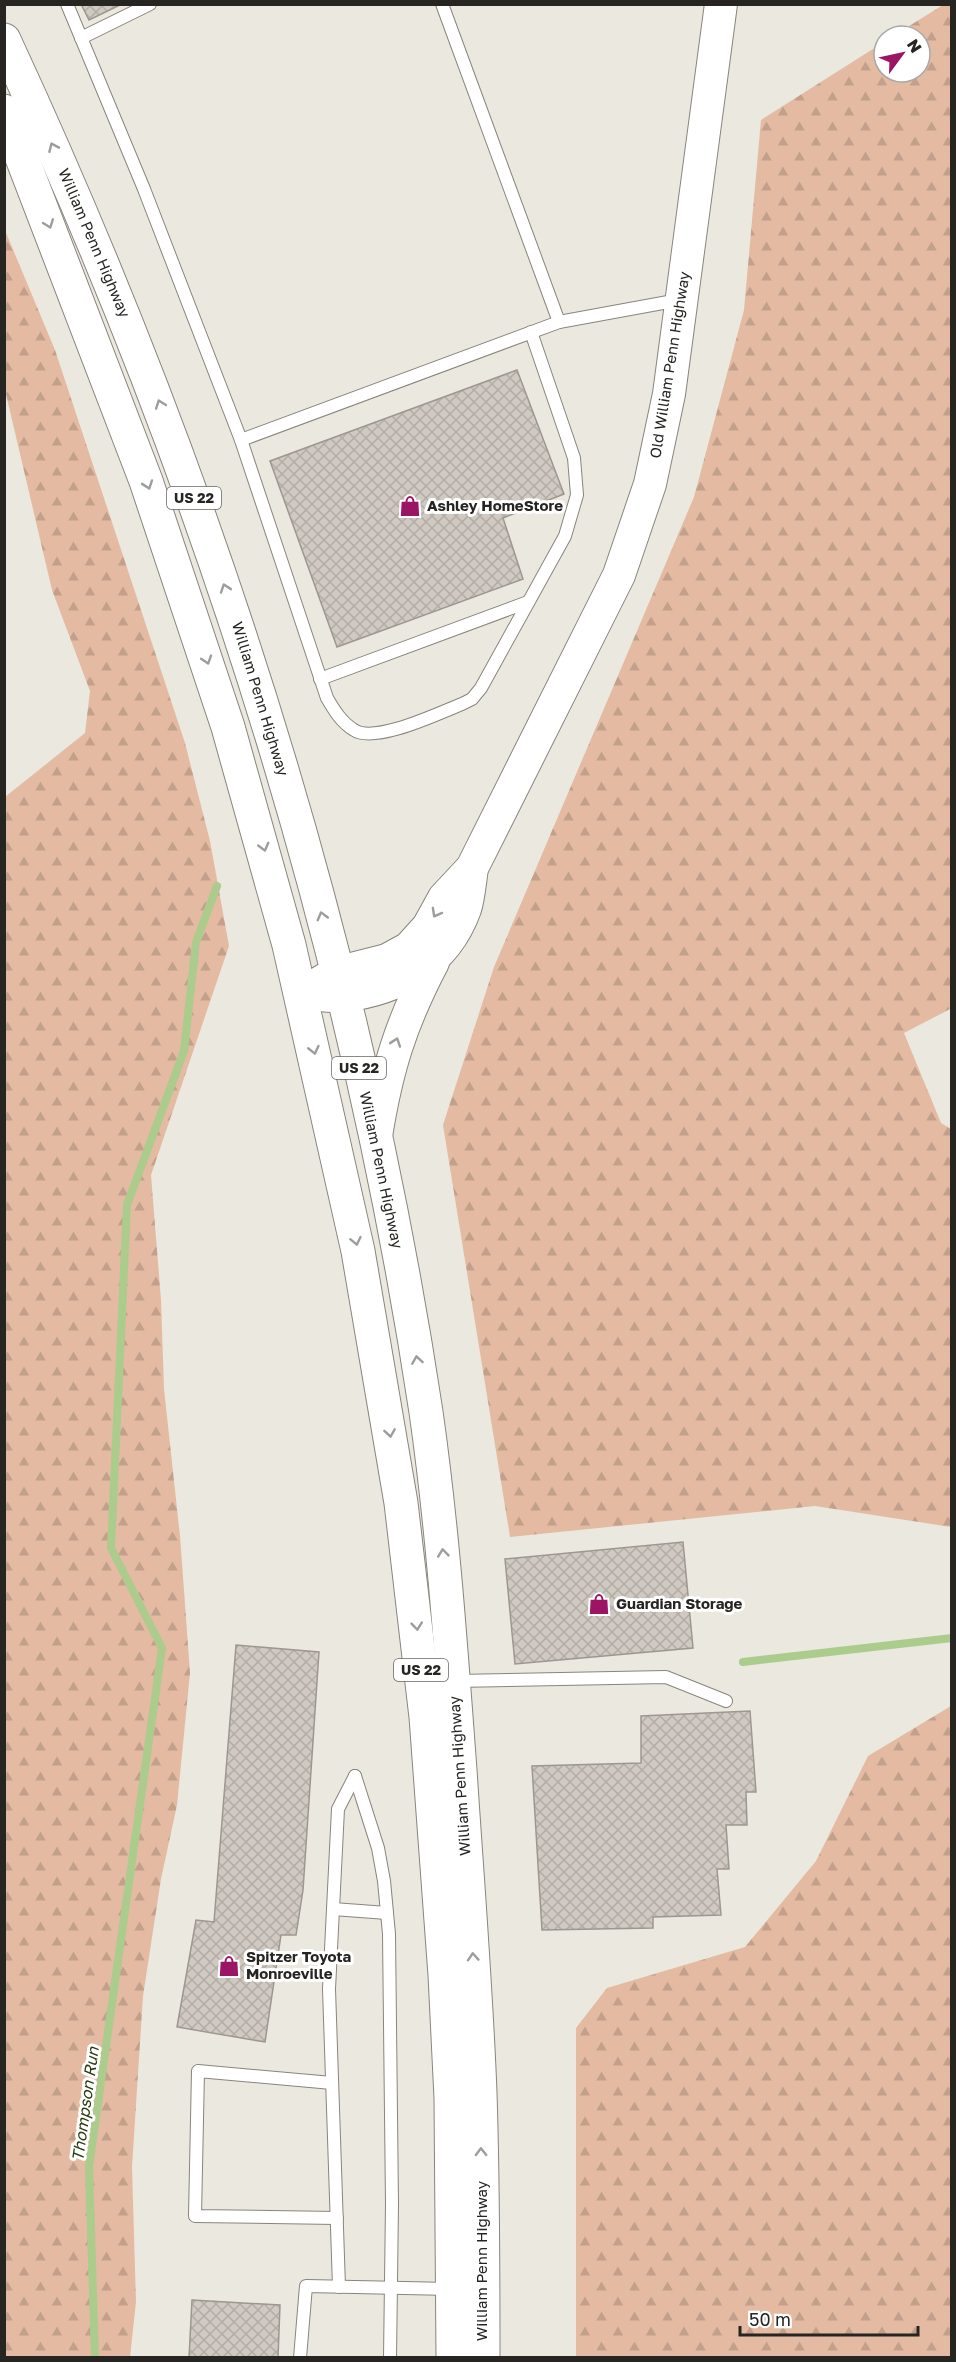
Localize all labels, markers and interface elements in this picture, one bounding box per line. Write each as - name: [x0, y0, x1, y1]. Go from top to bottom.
- north arrow: [872, 24, 932, 84]
- text: N: [903, 35, 926, 56]
- one-way arrow: [48, 142, 60, 153]
- street label: William Penn Highway: [55, 165, 135, 320]
- one-way arrow: [42, 218, 54, 229]
- street label: Old William Penn Highway: [645, 270, 693, 460]
- one-way arrow: [155, 399, 167, 410]
- one-way arrow: [140, 479, 153, 490]
- road number: US 22: [167, 487, 221, 509]
- shop icon: Ashley HomeStore: [398, 494, 422, 518]
- place label: Ashley HomeStore: [427, 496, 563, 514]
- one-way arrow: [219, 583, 232, 594]
- street label: William Penn Highway: [229, 619, 293, 779]
- one-way arrow: [200, 654, 212, 665]
- one-way arrow: [256, 842, 269, 852]
- one-way arrow: [432, 907, 443, 917]
- one-way arrow: [317, 911, 330, 921]
- one-way arrow: [389, 1037, 402, 1048]
- one-way arrow: [307, 1045, 320, 1055]
- road number: US 22: [332, 1057, 386, 1079]
- street label: William Penn Highway: [357, 1090, 408, 1251]
- one-way arrow: [349, 1236, 362, 1246]
- one-way arrow: [412, 1355, 424, 1365]
- one-way arrow: [383, 1427, 396, 1437]
- one-way arrow: [437, 1549, 450, 1558]
- shop icon: Guardian Storage: [587, 1592, 611, 1616]
- place label: Guardian Storage: [616, 1594, 743, 1612]
- one-way arrow: [410, 1621, 423, 1630]
- road number: US 22: [394, 1659, 448, 1681]
- street label: William Penn Highway: [444, 1695, 474, 1857]
- place label: Spitzer Toyota Monroeville: [246, 1947, 352, 1982]
- one-way arrow: [467, 1953, 480, 1962]
- shop icon: Spitzer Toyota Monroeville: [217, 1954, 241, 1978]
- water label: Thompson Run: [67, 2044, 103, 2163]
- one-way arrow: [475, 2148, 487, 2157]
- street label: William Penn Highway: [472, 2180, 490, 2341]
- scale bar: [740, 2299, 918, 2337]
- text: 50 m: [749, 2308, 791, 2330]

